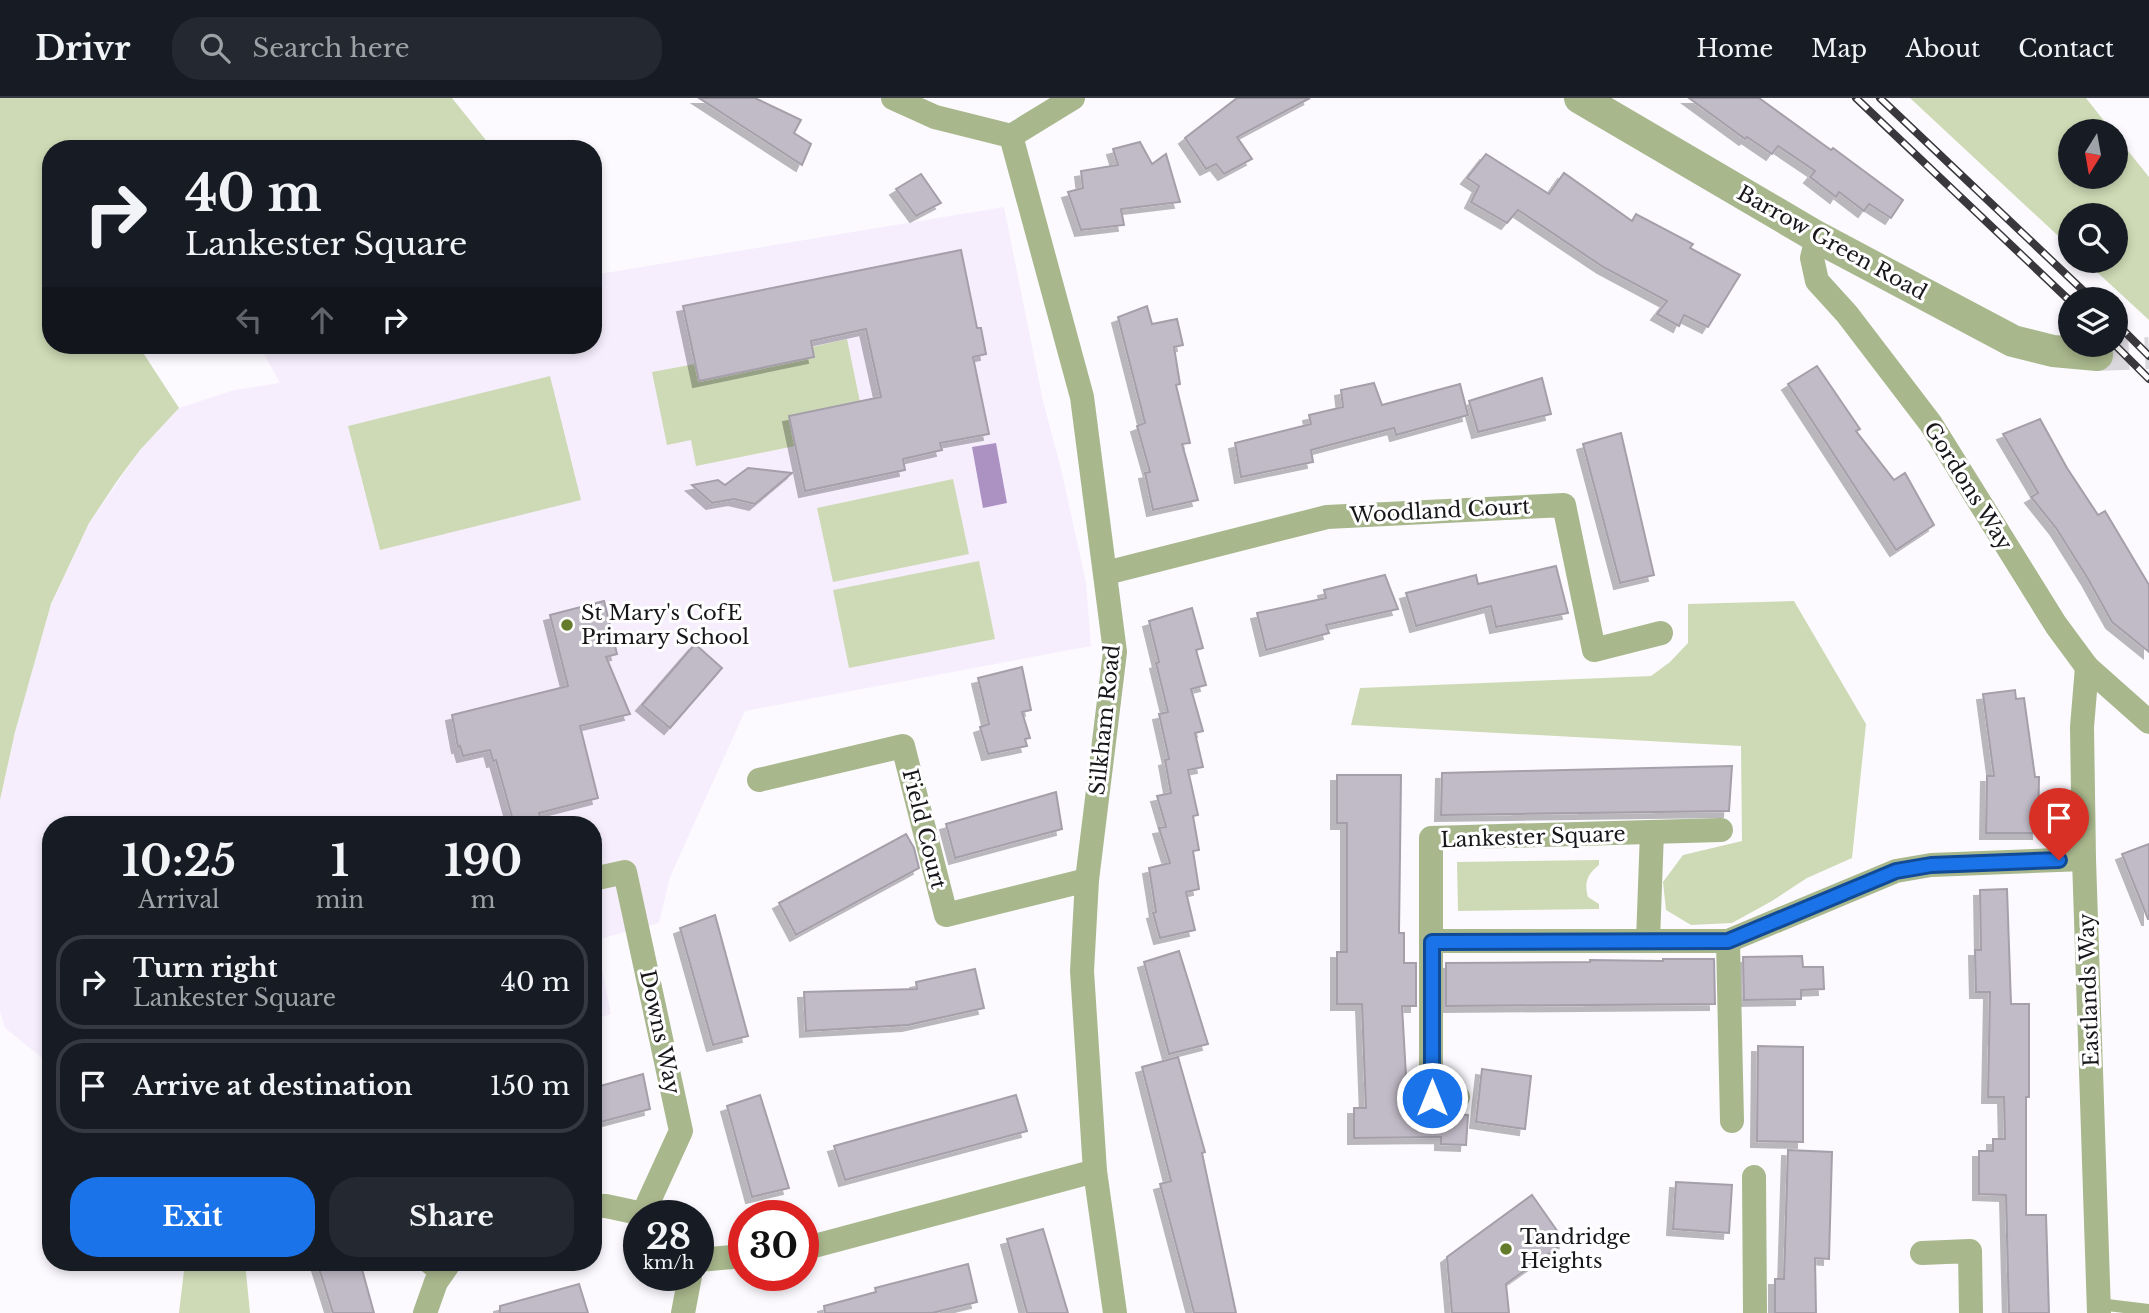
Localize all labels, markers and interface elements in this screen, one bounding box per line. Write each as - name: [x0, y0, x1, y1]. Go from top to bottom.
- search box: [172, 17, 662, 80]
- text: Drivr: [35, 28, 130, 69]
- icon: search: [196, 29, 234, 67]
- text: Search here: [252, 32, 410, 64]
- text: Home: [1697, 34, 1773, 63]
- text: Map: [1811, 34, 1867, 63]
- text: About: [1905, 34, 1980, 63]
- text: Contact: [2018, 34, 2114, 63]
- north arrow: [2058, 119, 2128, 189]
- map controls: [2058, 119, 2128, 357]
- text: 40 m: [185, 163, 322, 224]
- icon: right: [70, 168, 161, 259]
- street label: Barrow Green Road: [1733, 180, 1931, 306]
- button: search: [2058, 203, 2128, 273]
- text: Lankester Square: [185, 224, 467, 264]
- button: layers: [2058, 287, 2128, 357]
- icon: left: [230, 301, 268, 339]
- icon: ahead: [303, 301, 341, 339]
- icon: right: [376, 301, 414, 339]
- street label: Gordons Way: [1918, 417, 2018, 555]
- street label: Woodland Court: [1348, 493, 1531, 529]
- place label: St Mary's CofE Primary School: [581, 600, 749, 650]
- marker: St Mary's CofE Primary School: [559, 617, 575, 633]
- street label: Silkham Road: [1084, 644, 1126, 796]
- street label: Field Court: [897, 766, 951, 892]
- pin: [2029, 788, 2089, 860]
- icon: arrive: [2040, 799, 2078, 837]
- street label: Lankester Square: [1440, 821, 1626, 853]
- text: 10:25: [122, 835, 236, 887]
- text: 1: [331, 835, 349, 887]
- text: 190: [444, 835, 522, 887]
- text: Arrival: [138, 886, 220, 914]
- text: min: [316, 886, 364, 914]
- text: m: [471, 886, 495, 914]
- street label: Eastlands Way: [2073, 912, 2105, 1067]
- text: Turn right: [133, 952, 278, 984]
- icon: right: [74, 963, 112, 1001]
- text: 40 m: [501, 966, 570, 998]
- street label: Downs Way: [634, 967, 686, 1097]
- text: Lankester Square: [133, 984, 336, 1012]
- position arrow: [1395, 1061, 1469, 1135]
- icon: arrive: [74, 1067, 112, 1105]
- text: Arrive at destination: [133, 1070, 413, 1102]
- text: 150 m: [490, 1070, 570, 1102]
- button: Exit: [70, 1177, 315, 1257]
- button: Share: [329, 1177, 574, 1257]
- speed limit sign: 30: [728, 1200, 819, 1291]
- text: 28: [646, 1215, 691, 1258]
- place label: Tandridge Heights: [1520, 1224, 1631, 1274]
- marker: Tandridge Heights: [1498, 1241, 1514, 1257]
- text: km/h: [643, 1252, 694, 1274]

